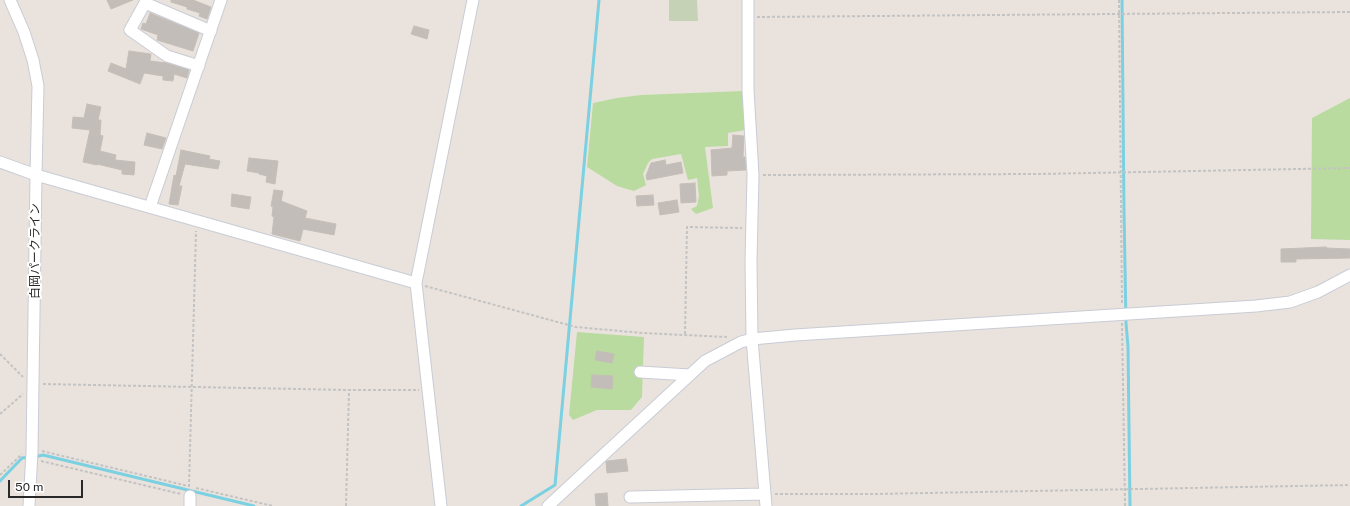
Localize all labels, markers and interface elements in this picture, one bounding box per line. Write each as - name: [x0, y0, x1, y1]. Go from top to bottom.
- street label: 白岡パークライン: [28, 203, 42, 299]
- scale bar: [10, 472, 85, 498]
- text: 50 m: [15, 480, 43, 494]

